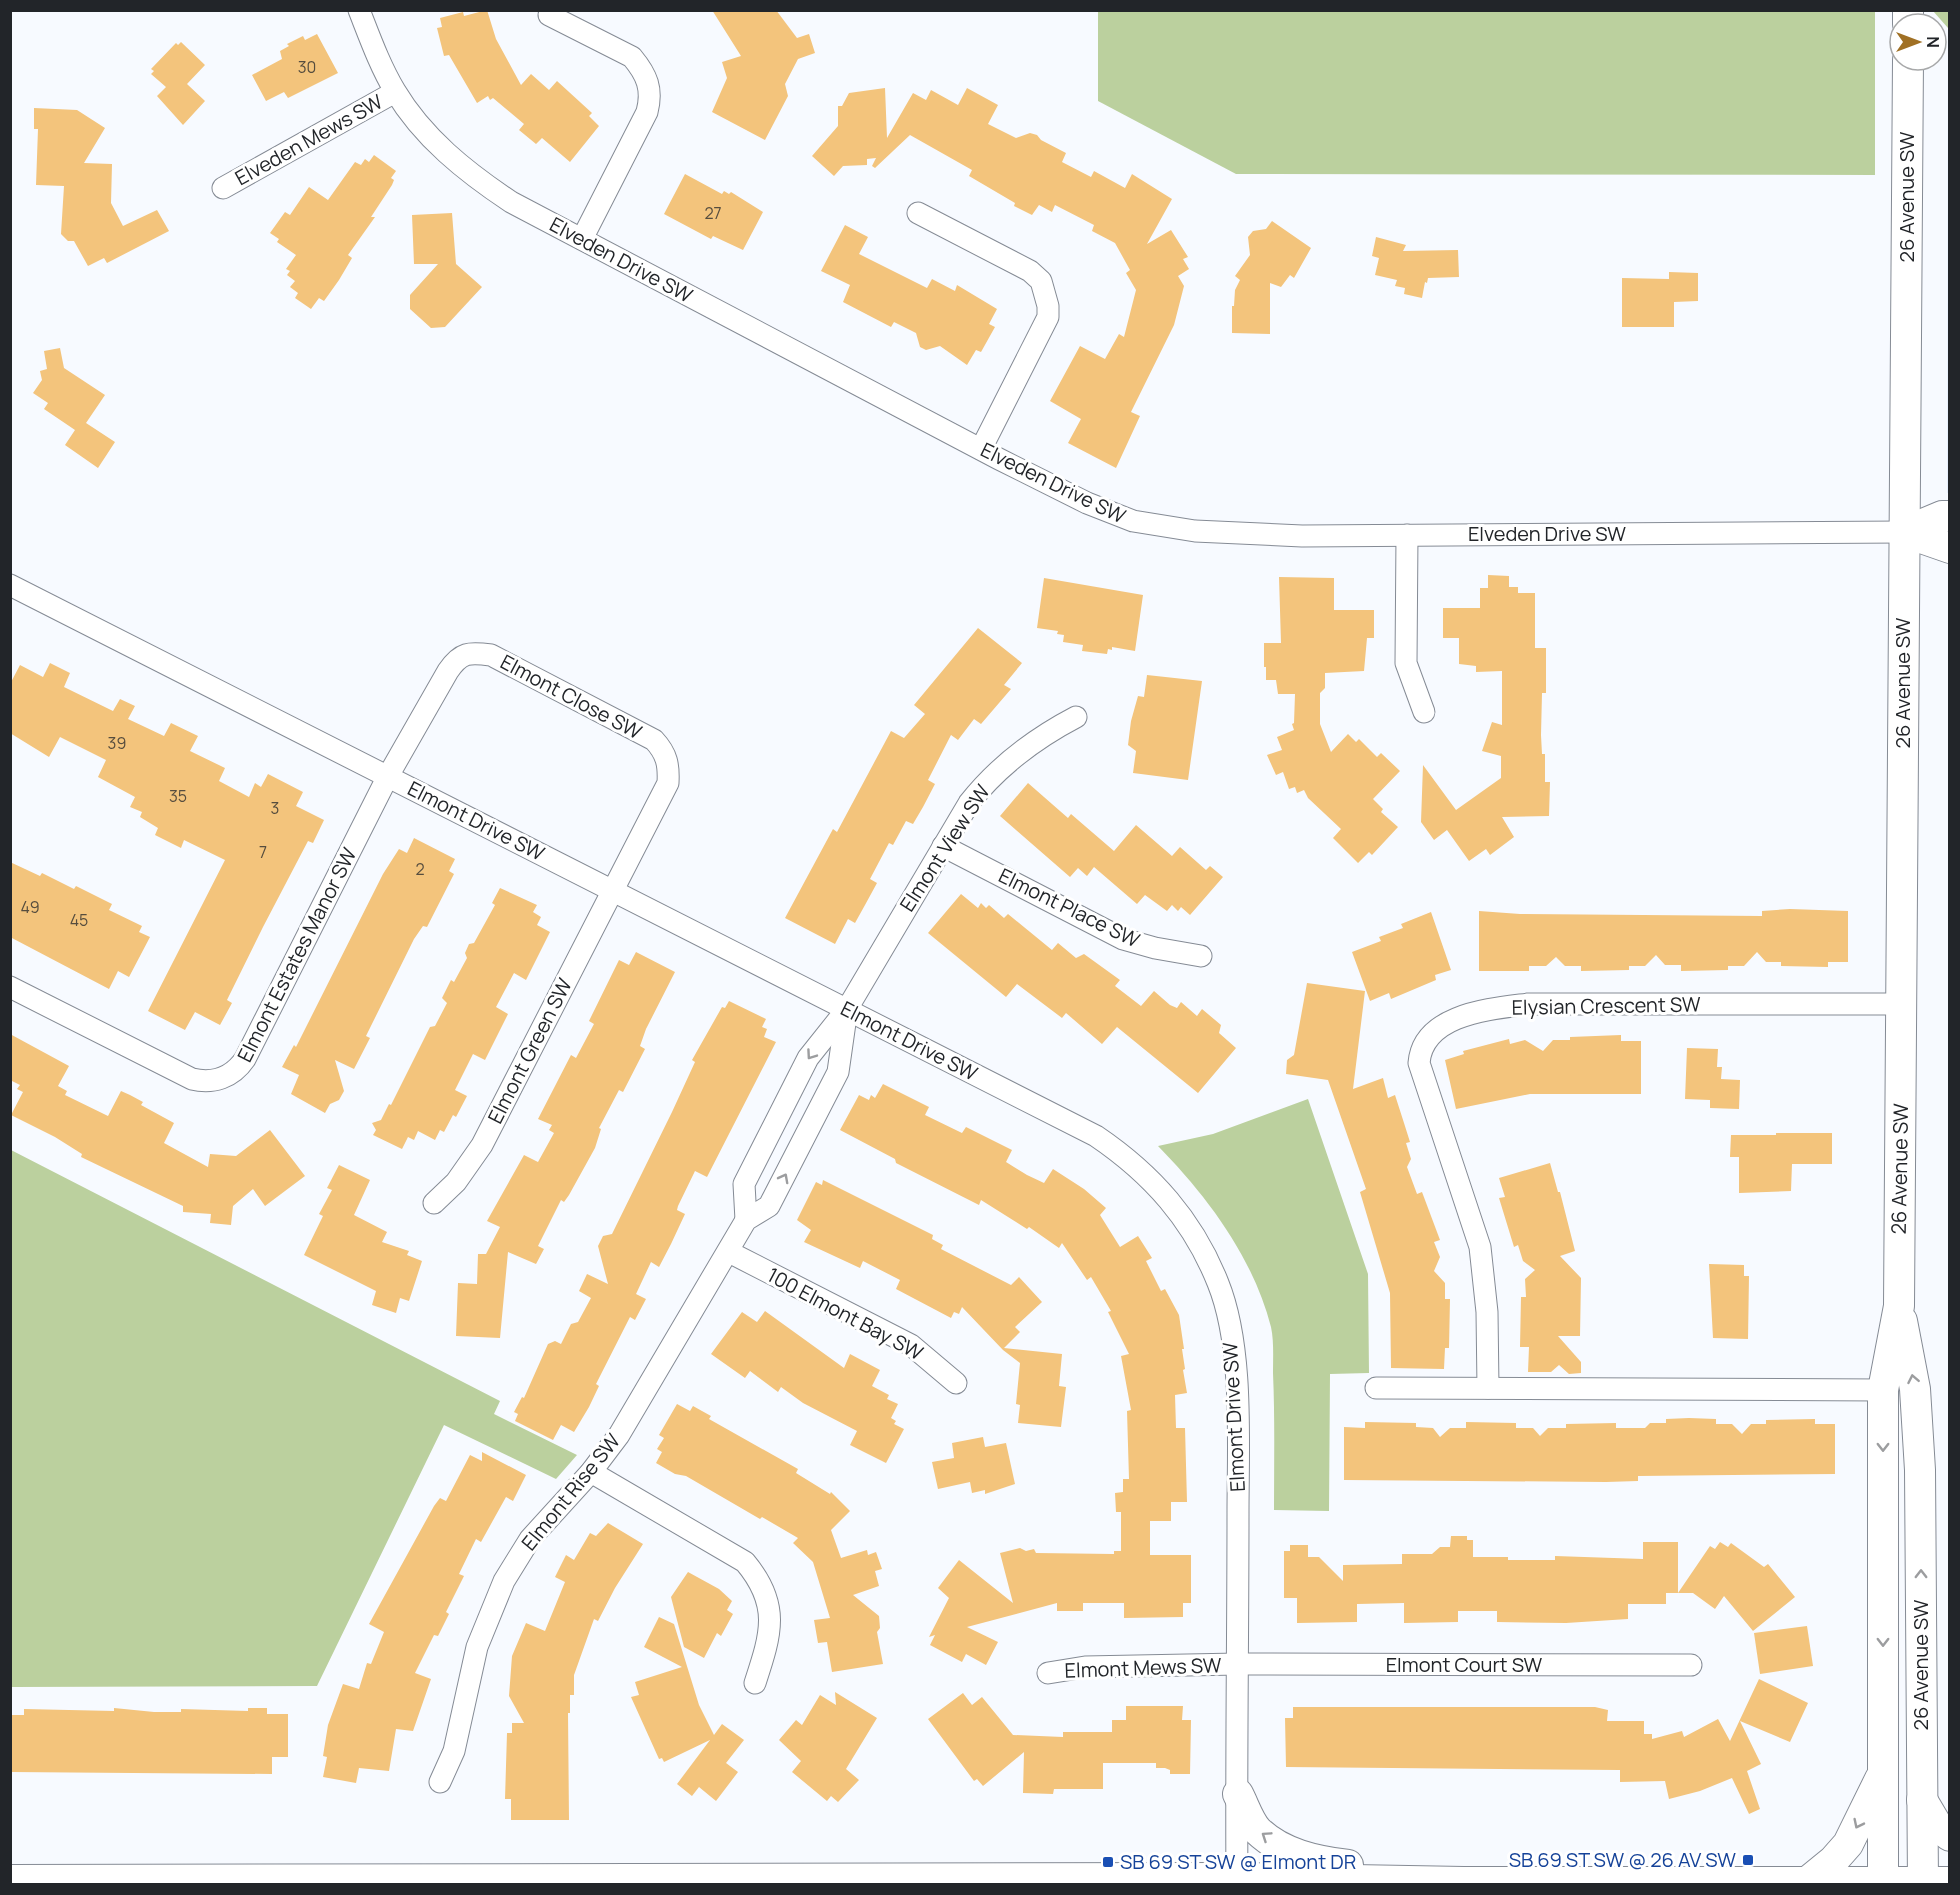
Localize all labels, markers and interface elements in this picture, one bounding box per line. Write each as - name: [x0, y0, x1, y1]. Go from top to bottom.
- north arrow: [1888, 12, 1948, 72]
- text: N: [1922, 36, 1944, 48]
- house number: 30: [298, 56, 316, 78]
- street label: Elveden Mews SW: [230, 88, 388, 191]
- street label: 26 Avenue SW: [1893, 131, 1920, 262]
- house number: 27: [704, 202, 722, 224]
- street label: Elveden Drive SW: [545, 211, 698, 309]
- street label: Elveden Drive SW: [976, 436, 1130, 529]
- street label: Elveden Drive SW: [1468, 520, 1626, 547]
- street label: 26 Avenue SW: [1889, 617, 1916, 748]
- street label: Elmont Close SW: [496, 648, 647, 745]
- house number: 39: [108, 732, 126, 754]
- street label: Elmont Drive SW: [403, 774, 549, 867]
- street label: Elmont View SW: [893, 779, 996, 916]
- house number: 35: [169, 785, 187, 807]
- house number: 3: [271, 797, 279, 819]
- house number: 7: [259, 841, 267, 863]
- street label: Elmont Estates Manor SW: [231, 843, 362, 1066]
- house number: 2: [415, 858, 425, 880]
- street label: Elmont Place SW: [994, 862, 1144, 953]
- house number: 49: [20, 896, 40, 918]
- house number: 45: [70, 909, 88, 931]
- street label: Elmont Green SW: [481, 973, 578, 1128]
- street label: Elysian Crescent SW: [1511, 990, 1701, 1021]
- street label: Elmont Drive SW: [836, 994, 982, 1087]
- one-way arrow: [807, 1049, 818, 1060]
- street label: 26 Avenue SW: [1885, 1103, 1914, 1235]
- one-way arrow: [776, 1173, 788, 1184]
- street label: 100 Elmont Bay SW: [763, 1261, 928, 1366]
- street label: Elmont Drive SW: [1216, 1341, 1251, 1493]
- one-way arrow: [1907, 1375, 1920, 1385]
- street label: Elmont Rise SW: [515, 1427, 626, 1556]
- one-way arrow: [1877, 1443, 1889, 1452]
- one-way arrow: [1915, 1569, 1927, 1578]
- street label: 26 Avenue SW: [1907, 1599, 1934, 1730]
- one-way arrow: [1877, 1638, 1889, 1647]
- street label: Elmont Mews SW: [1064, 1651, 1222, 1684]
- street label: Elmont Court SW: [1386, 1651, 1543, 1678]
- one-way arrow: [1854, 1817, 1866, 1828]
- one-way arrow: [1262, 1832, 1273, 1843]
- place label: SB 69 ST SW @ 26 AV SW: [1509, 1846, 1736, 1873]
- place label: SB 69 ST SW @ Elmont DR: [1120, 1848, 1356, 1875]
- marker: SB 69 ST SW @ 26 AV SW: [1741, 1853, 1755, 1867]
- marker: SB 69 ST SW @ Elmont DR: [1101, 1855, 1115, 1869]

